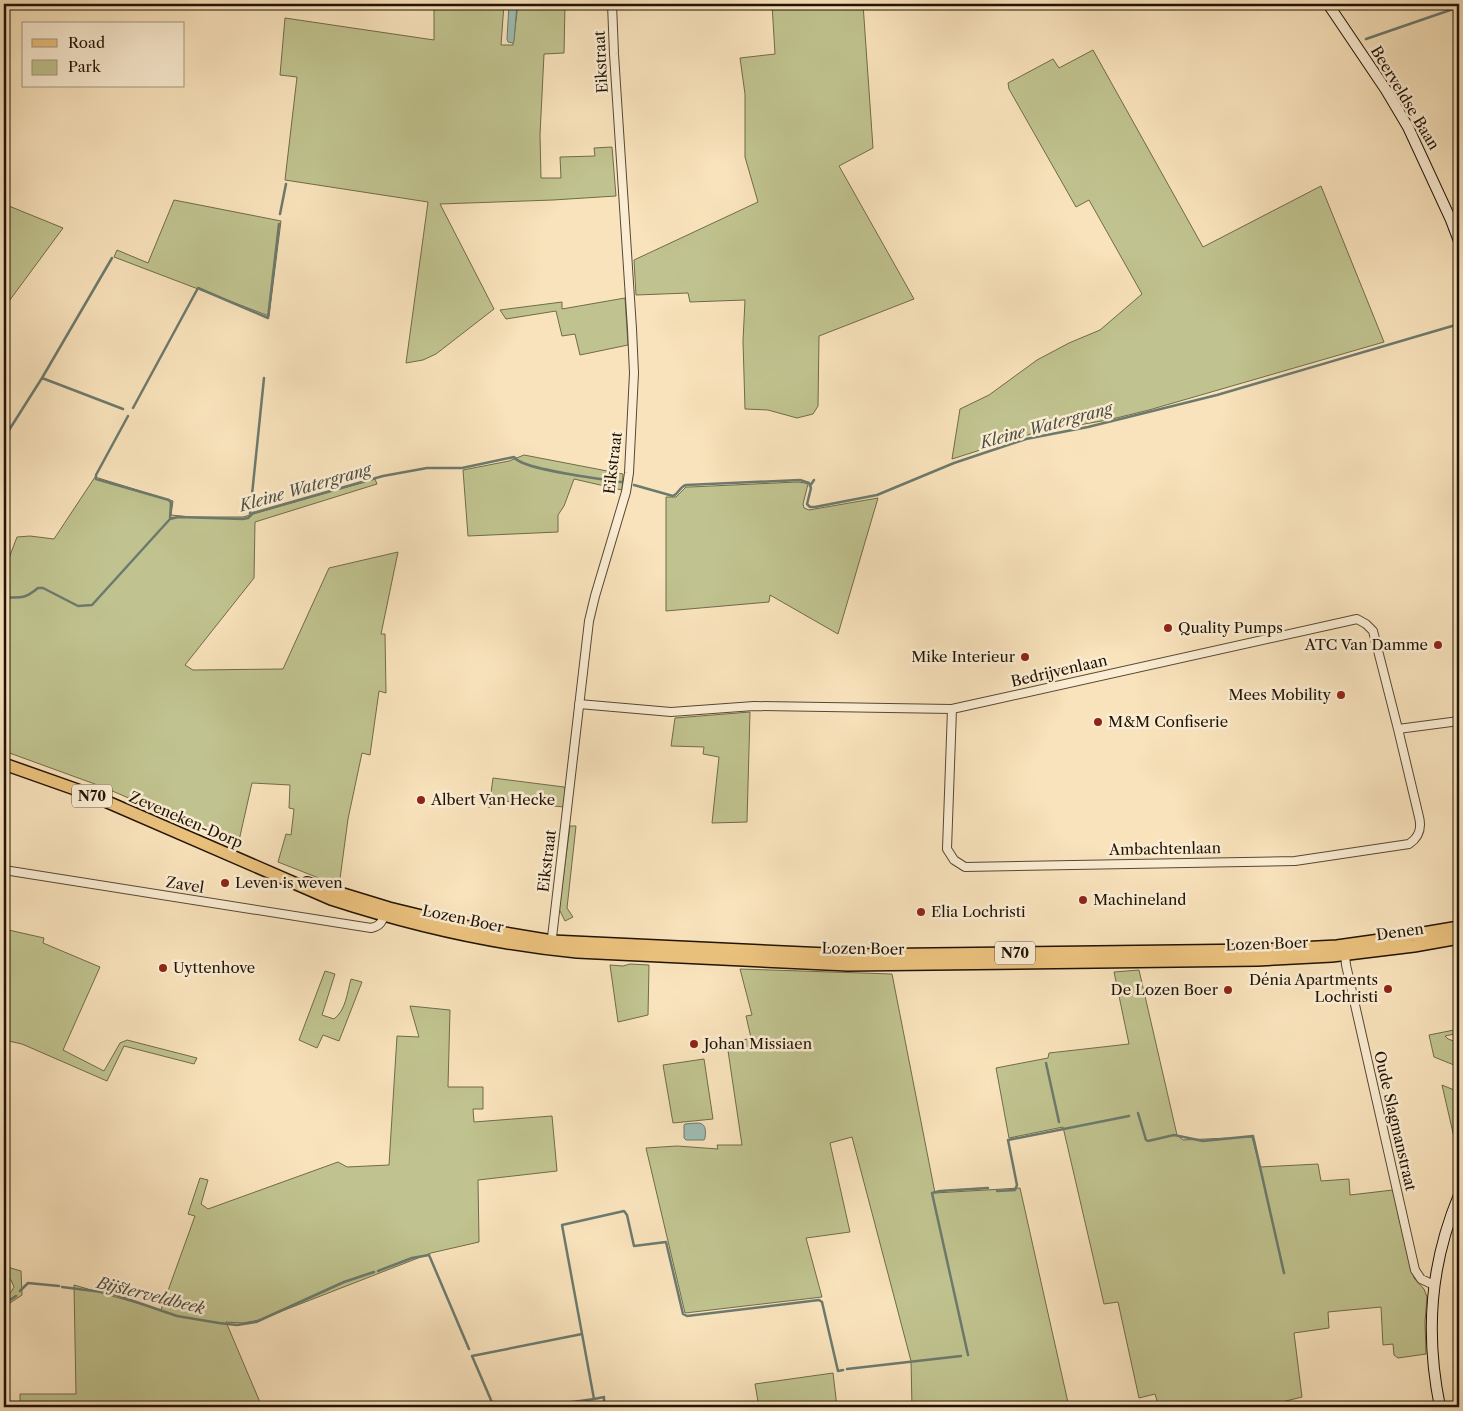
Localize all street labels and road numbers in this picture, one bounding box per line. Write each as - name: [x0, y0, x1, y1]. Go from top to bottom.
- street label: Eikstraat: [589, 30, 612, 94]
- street label: Beerveldse Baan: [1367, 42, 1444, 154]
- street label: Eikstraat: [599, 430, 626, 495]
- street label: Bedrijvenlaan: [1009, 650, 1110, 691]
- road number: N70: [72, 784, 112, 808]
- street label: Zeveneken-Dorp: [126, 787, 246, 852]
- street label: Eikstraat: [533, 828, 560, 893]
- street label: Ambachtenlaan: [1108, 838, 1222, 859]
- street label: Zavel: [165, 872, 206, 897]
- street label: Lozen Boer: [421, 901, 506, 937]
- street label: Denen: [1375, 919, 1425, 944]
- street label: Lozen Boer: [1225, 933, 1309, 954]
- street label: Lozen Boer: [821, 938, 905, 959]
- road number: N70: [995, 941, 1035, 964]
- street label: Oude Slagmanstraat: [1370, 1049, 1421, 1193]

